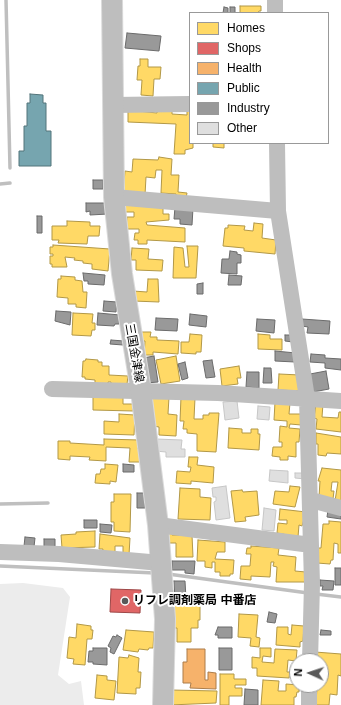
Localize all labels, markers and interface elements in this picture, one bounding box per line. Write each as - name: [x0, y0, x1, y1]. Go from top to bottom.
- legend: [189, 12, 329, 144]
- text: Homes: [227, 21, 265, 35]
- text: Shops: [227, 41, 261, 55]
- text: Health: [227, 61, 262, 75]
- text: Public: [227, 81, 260, 95]
- text: Industry: [227, 101, 270, 115]
- text: Other: [227, 121, 257, 135]
- street label: 三国金津線: [122, 322, 146, 384]
- place label: リフレ調剤薬局 中番店: [133, 594, 256, 608]
- marker: リフレ調剤薬局 中番店: [120, 596, 130, 606]
- north arrow: [289, 653, 329, 693]
- text: N: [292, 668, 304, 677]

